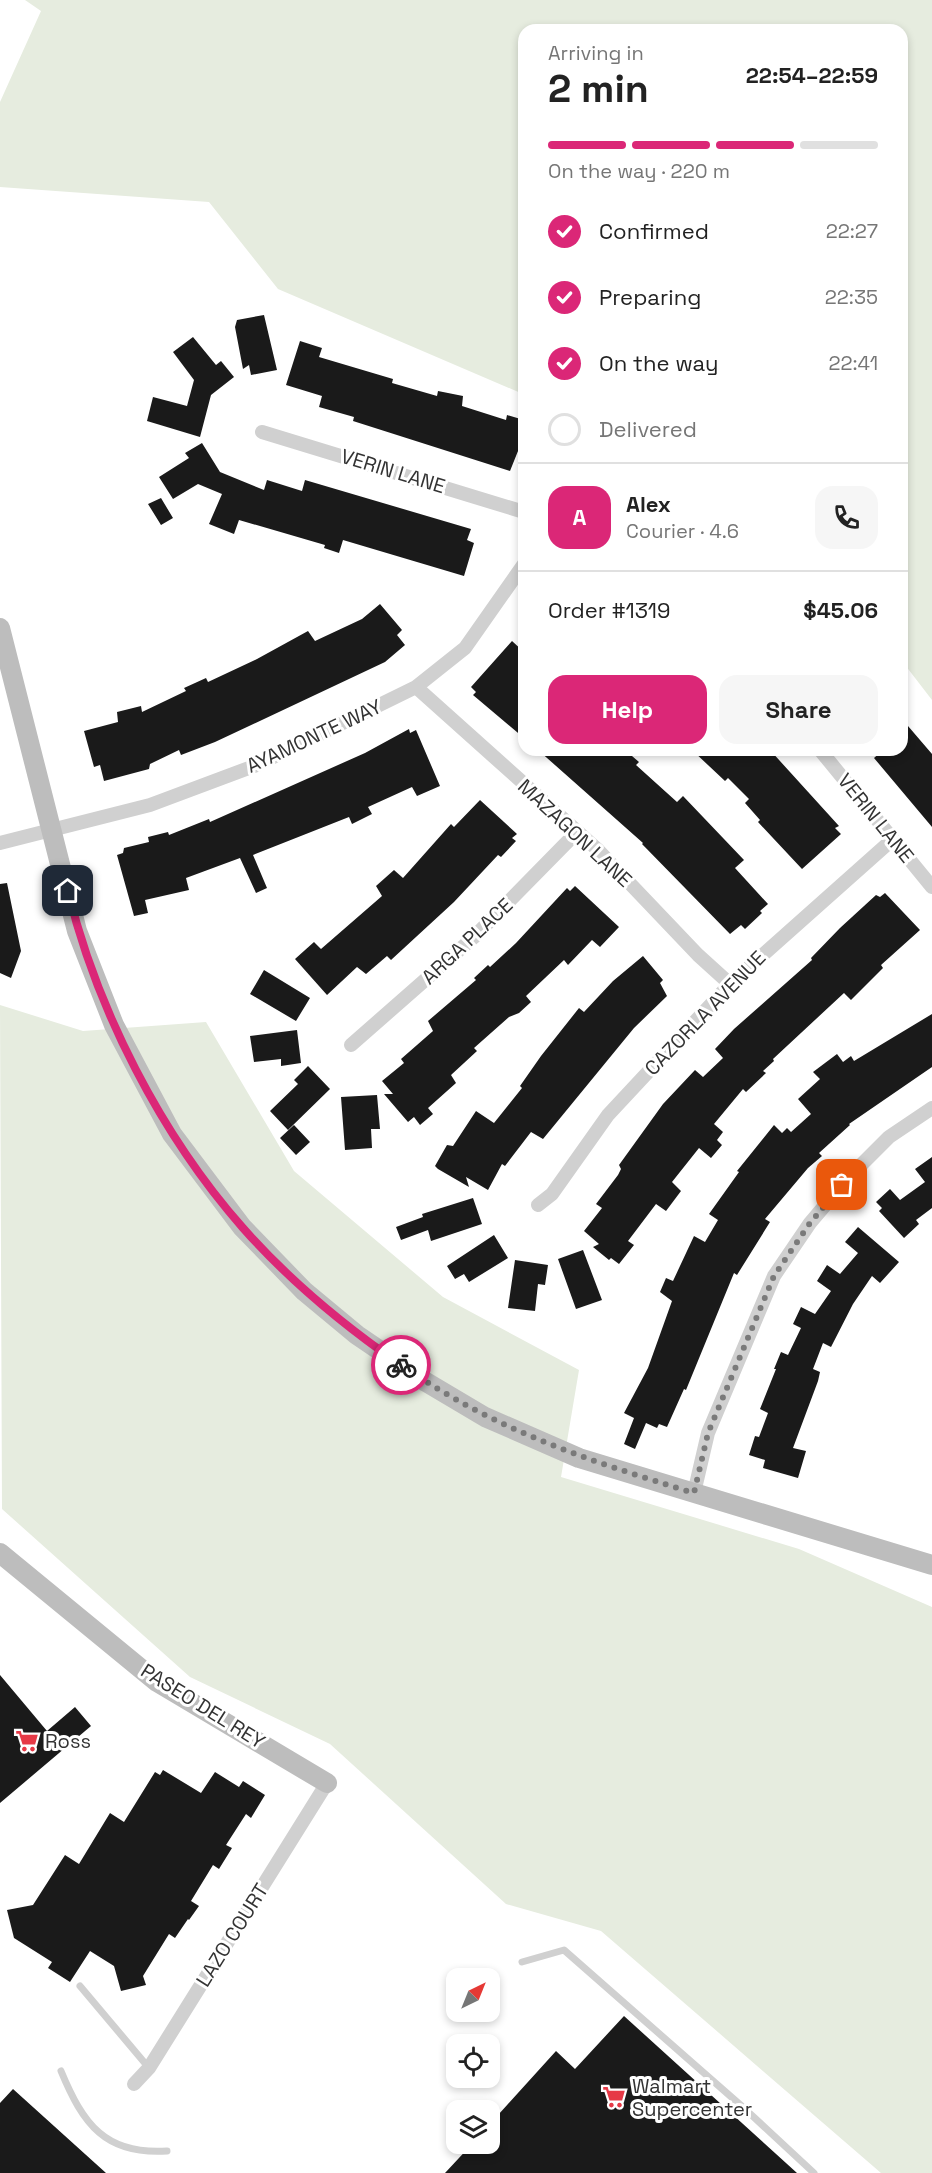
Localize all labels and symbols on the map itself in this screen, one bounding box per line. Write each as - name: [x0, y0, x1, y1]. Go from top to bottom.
- street label: VERIN LANE: [338, 443, 448, 499]
- street label: AYAMONTE WAY: [242, 693, 386, 779]
- street label: VERIN LANE: [832, 768, 920, 868]
- street label: MAZAGON LANE: [512, 773, 638, 893]
- pin: [42, 865, 93, 916]
- street label: ARGA PLACE: [416, 892, 518, 990]
- street label: CAZORLA AVENUE: [639, 945, 771, 1081]
- pin: [816, 1159, 867, 1210]
- courier: [371, 1335, 431, 1395]
- street label: PASEO DEL REY: [136, 1657, 270, 1755]
- supermarket icon: Ross: [14, 1728, 40, 1754]
- place label: Ross: [45, 1728, 91, 1754]
- street label: LAZO COURT: [190, 1878, 274, 1991]
- north arrow: [446, 1968, 500, 2022]
- place label: Walmart Supercenter: [632, 2073, 752, 2122]
- supermarket icon: Walmart Supercenter: [601, 2084, 627, 2110]

